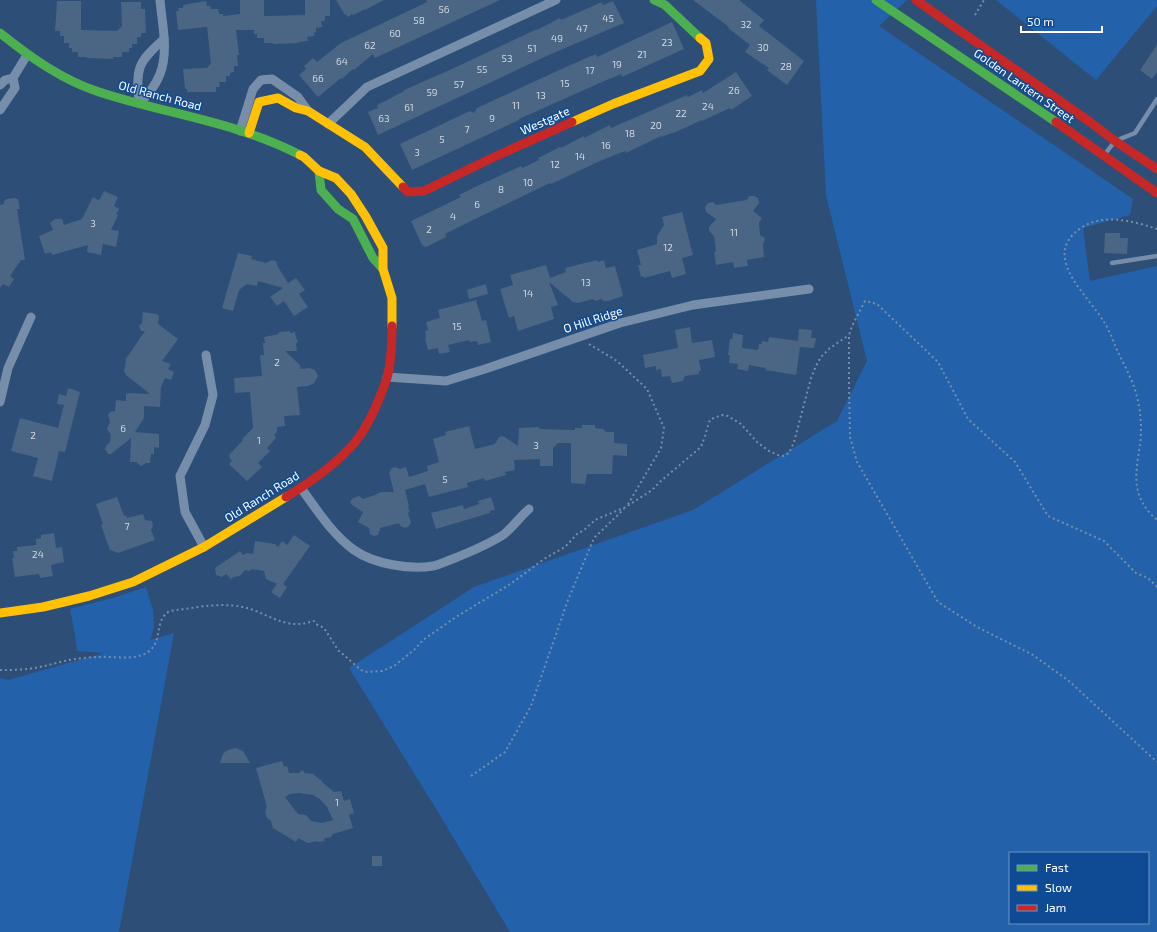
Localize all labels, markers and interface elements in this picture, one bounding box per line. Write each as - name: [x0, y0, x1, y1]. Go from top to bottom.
- house number: 56: [438, 3, 450, 15]
- scale bar: [1021, 8, 1102, 34]
- house number: 45: [602, 12, 614, 24]
- house number: 58: [413, 14, 425, 26]
- text: 50 m: [1027, 14, 1054, 28]
- house number: 32: [740, 18, 752, 30]
- house number: 47: [576, 22, 588, 34]
- house number: 60: [389, 27, 401, 39]
- house number: 49: [551, 32, 563, 44]
- house number: 23: [661, 36, 673, 48]
- house number: 62: [364, 39, 376, 51]
- house number: 30: [757, 41, 769, 53]
- house number: 51: [527, 42, 537, 54]
- street label: Golden Lantern Street: [972, 45, 1078, 125]
- house number: 21: [637, 48, 647, 60]
- house number: 53: [502, 52, 512, 64]
- house number: 64: [336, 55, 348, 67]
- house number: 19: [612, 58, 622, 70]
- house number: 28: [780, 60, 792, 72]
- house number: 55: [477, 63, 487, 75]
- house number: 17: [585, 64, 595, 76]
- house number: 66: [312, 72, 324, 84]
- street label: Old Ranch Road: [117, 77, 203, 113]
- house number: 15: [560, 77, 570, 89]
- house number: 57: [454, 78, 464, 90]
- house number: 26: [728, 84, 740, 96]
- house number: 59: [426, 86, 438, 98]
- house number: 13: [536, 89, 546, 101]
- house number: 11: [512, 99, 520, 111]
- house number: 24: [702, 100, 714, 112]
- house number: 61: [404, 101, 414, 113]
- street label: Westgate: [518, 103, 571, 137]
- house number: 22: [675, 107, 687, 119]
- house number: 63: [378, 112, 390, 124]
- house number: 9: [489, 112, 495, 124]
- house number: 20: [650, 119, 662, 131]
- house number: 7: [464, 123, 470, 135]
- house number: 18: [625, 127, 635, 139]
- house number: 5: [439, 133, 445, 145]
- house number: 16: [601, 139, 611, 151]
- house number: 3: [414, 146, 420, 158]
- house number: 14: [575, 150, 585, 162]
- house number: 12: [550, 158, 560, 170]
- house number: 10: [523, 176, 533, 188]
- house number: 8: [498, 183, 504, 195]
- house number: 6: [474, 198, 480, 210]
- house number: 4: [450, 210, 456, 222]
- house number: 3: [90, 217, 96, 229]
- house number: 2: [426, 223, 432, 235]
- house number: 11: [730, 226, 738, 238]
- house number: 12: [663, 241, 673, 253]
- house number: 13: [581, 276, 591, 288]
- house number: 14: [523, 287, 533, 299]
- street label: O Hill Ridge: [561, 303, 624, 335]
- house number: 15: [452, 320, 462, 332]
- house number: 2: [274, 356, 280, 368]
- house number: 6: [120, 422, 126, 434]
- house number: 2: [30, 429, 36, 441]
- house number: 1: [257, 434, 261, 446]
- house number: 3: [533, 439, 539, 451]
- street label: Old Ranch Road: [222, 468, 301, 525]
- house number: 5: [442, 473, 448, 485]
- house number: 7: [124, 520, 130, 532]
- house number: 24: [32, 548, 44, 560]
- house number: 1: [335, 796, 339, 808]
- legend: [1009, 852, 1149, 924]
- text: Fast: [1045, 860, 1069, 874]
- text: Slow: [1045, 880, 1072, 894]
- text: Jam: [1045, 900, 1066, 914]

